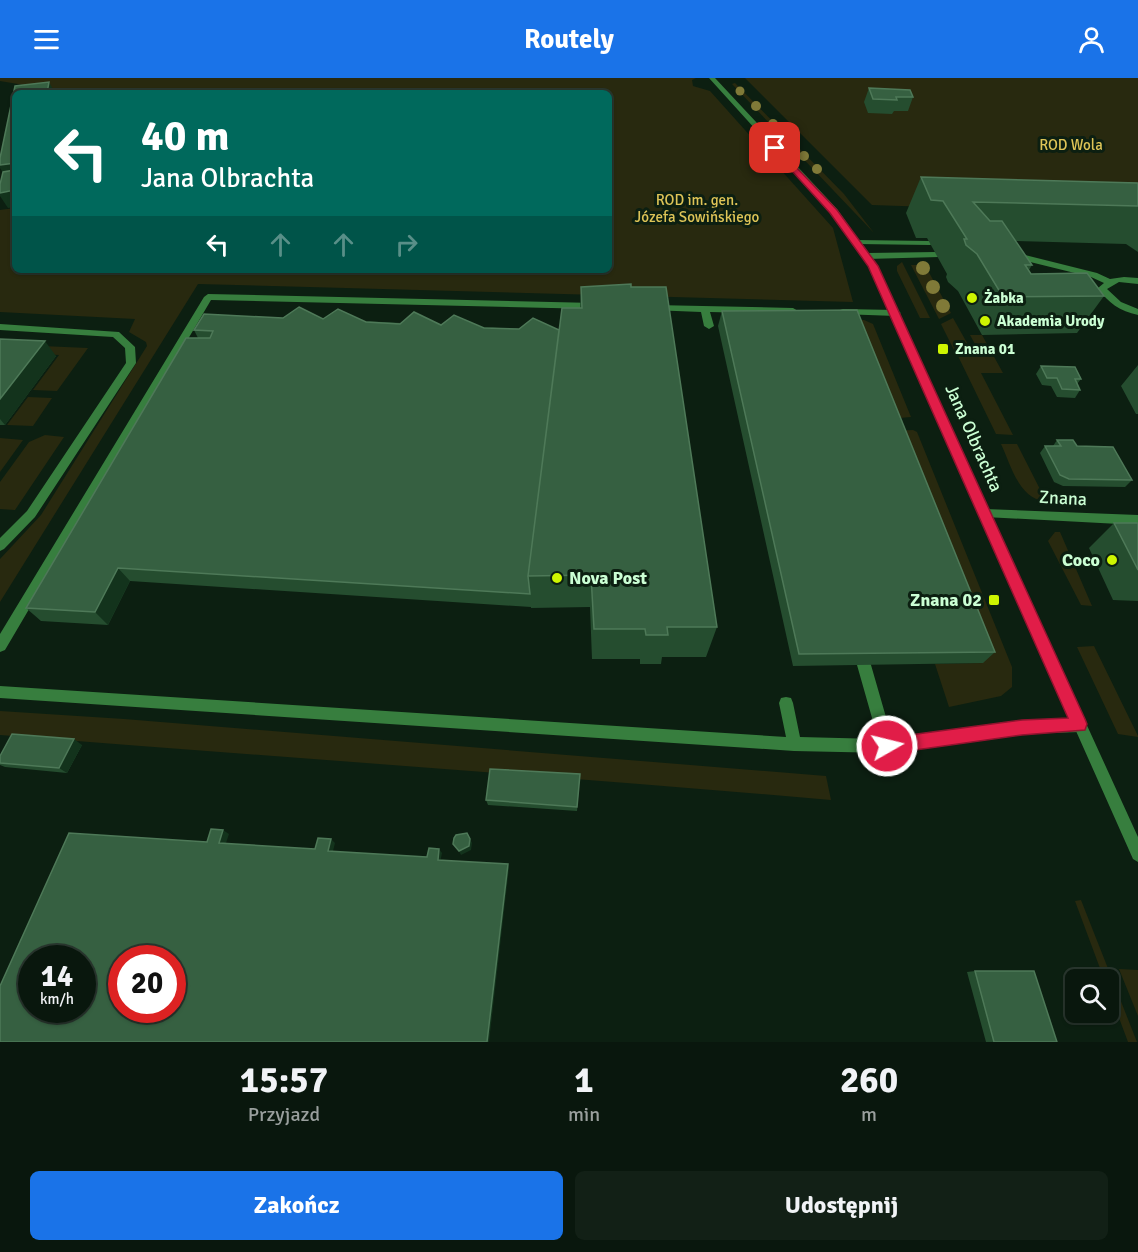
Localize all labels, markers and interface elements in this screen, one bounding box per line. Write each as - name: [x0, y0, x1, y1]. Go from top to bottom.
- icon: menu: [30, 23, 63, 56]
- text: Routely: [524, 23, 614, 56]
- icon: person: [1075, 23, 1108, 56]
- text: 40 m: [141, 111, 230, 162]
- icon: left: [42, 114, 120, 192]
- pin: [749, 122, 800, 173]
- icon: arrive: [758, 131, 791, 164]
- park label: ROD Wola: [1039, 136, 1103, 154]
- text: Jana Olbrachta: [141, 162, 314, 195]
- park label: ROD im. gen. Józefa Sowińskiego: [635, 191, 760, 226]
- icon: left: [201, 228, 234, 261]
- icon: ahead: [264, 228, 297, 261]
- icon: ahead: [327, 228, 360, 261]
- icon: right: [390, 228, 423, 261]
- place label: Żabka: [984, 289, 1024, 307]
- marker: Żabka: [965, 291, 979, 305]
- place label: Akademia Urody: [997, 312, 1105, 330]
- marker: Akademia Urody: [978, 314, 992, 328]
- place label: Znana 01: [955, 340, 1015, 358]
- marker: Znana 01: [936, 342, 950, 356]
- street label: Jana Olbrachta: [940, 381, 1008, 495]
- street label: Znana: [1038, 486, 1088, 510]
- place label: Coco: [1062, 549, 1100, 571]
- marker: Coco: [1105, 553, 1119, 567]
- place label: Nova Post: [569, 567, 647, 589]
- marker: Nova Post: [550, 571, 564, 585]
- place label: Znana 02: [910, 589, 982, 611]
- marker: Znana 02: [987, 593, 1001, 607]
- position arrow: [855, 714, 919, 778]
- speed limit sign: 20: [108, 945, 186, 1023]
- text: 14: [41, 958, 73, 995]
- map controls: [1065, 969, 1119, 1023]
- button: search: [1065, 969, 1119, 1023]
- text: km/h: [40, 990, 74, 1008]
- text: 15:57: [240, 1058, 328, 1103]
- text: 1: [574, 1058, 594, 1103]
- text: 260: [840, 1058, 898, 1103]
- text: Przyjazd: [248, 1102, 320, 1127]
- text: min: [568, 1102, 600, 1127]
- text: m: [861, 1102, 877, 1127]
- button: Zakończ: [30, 1171, 563, 1240]
- button: Udostępnij: [575, 1171, 1108, 1240]

